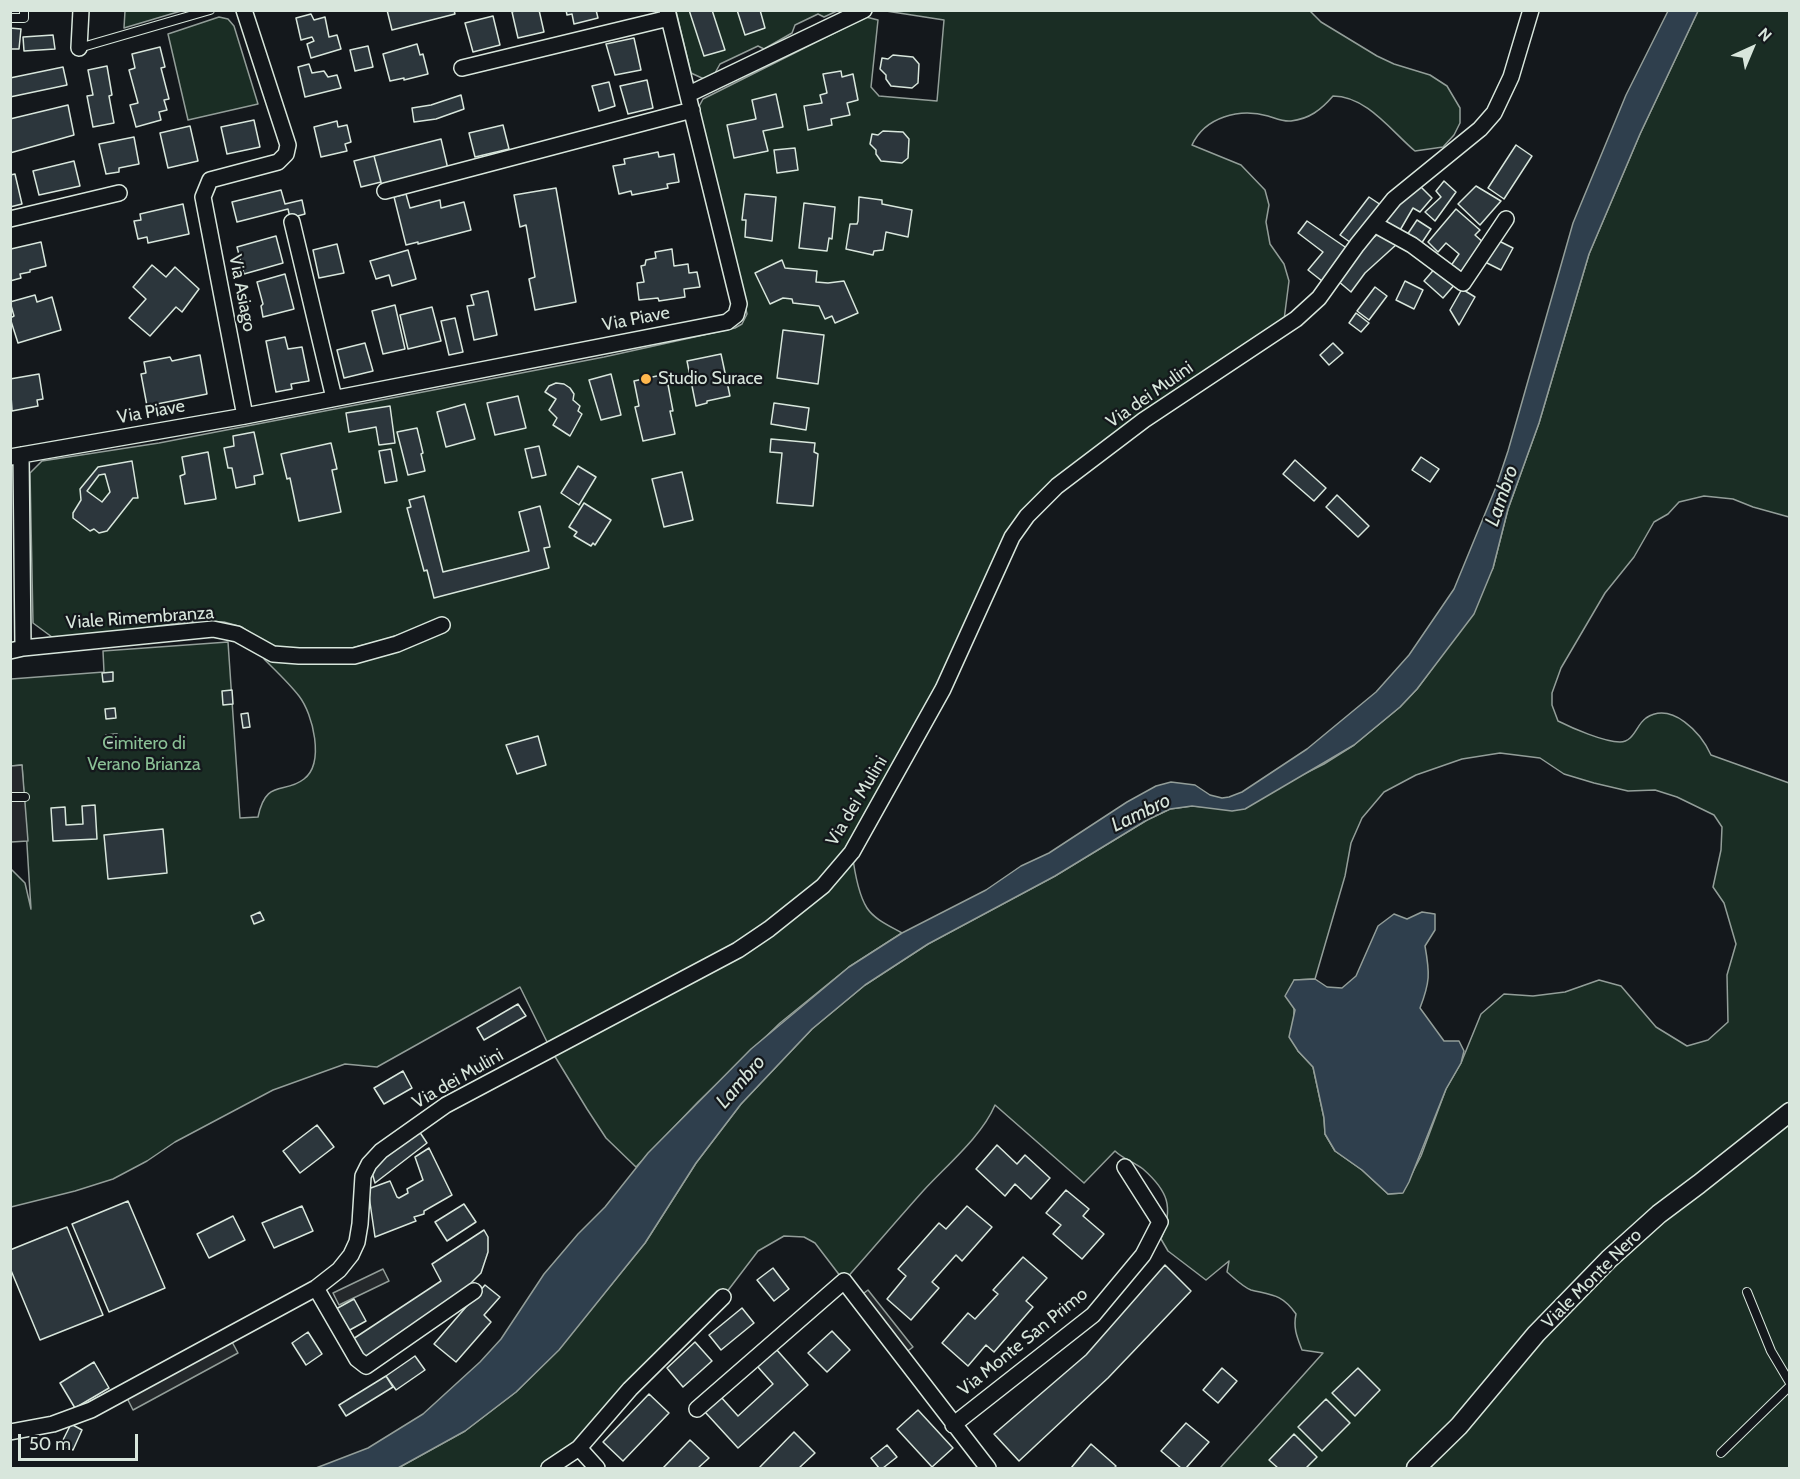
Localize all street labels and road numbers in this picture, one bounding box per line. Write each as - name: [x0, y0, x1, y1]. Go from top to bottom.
- street label: Via Asiago: [224, 253, 260, 333]
- street label: Via Piave: [600, 302, 672, 336]
- street label: Via dei Mulini: [1102, 357, 1198, 433]
- street label: Via Piave: [115, 395, 187, 429]
- street label: Viale Rimembranza: [65, 602, 215, 634]
- street label: Via dei Mulini: [822, 752, 892, 850]
- street label: Via dei Mulini: [409, 1044, 507, 1114]
- street label: Viale Monte Nero: [1538, 1225, 1646, 1333]
- street label: Via Monte San Primo: [954, 1283, 1092, 1401]

